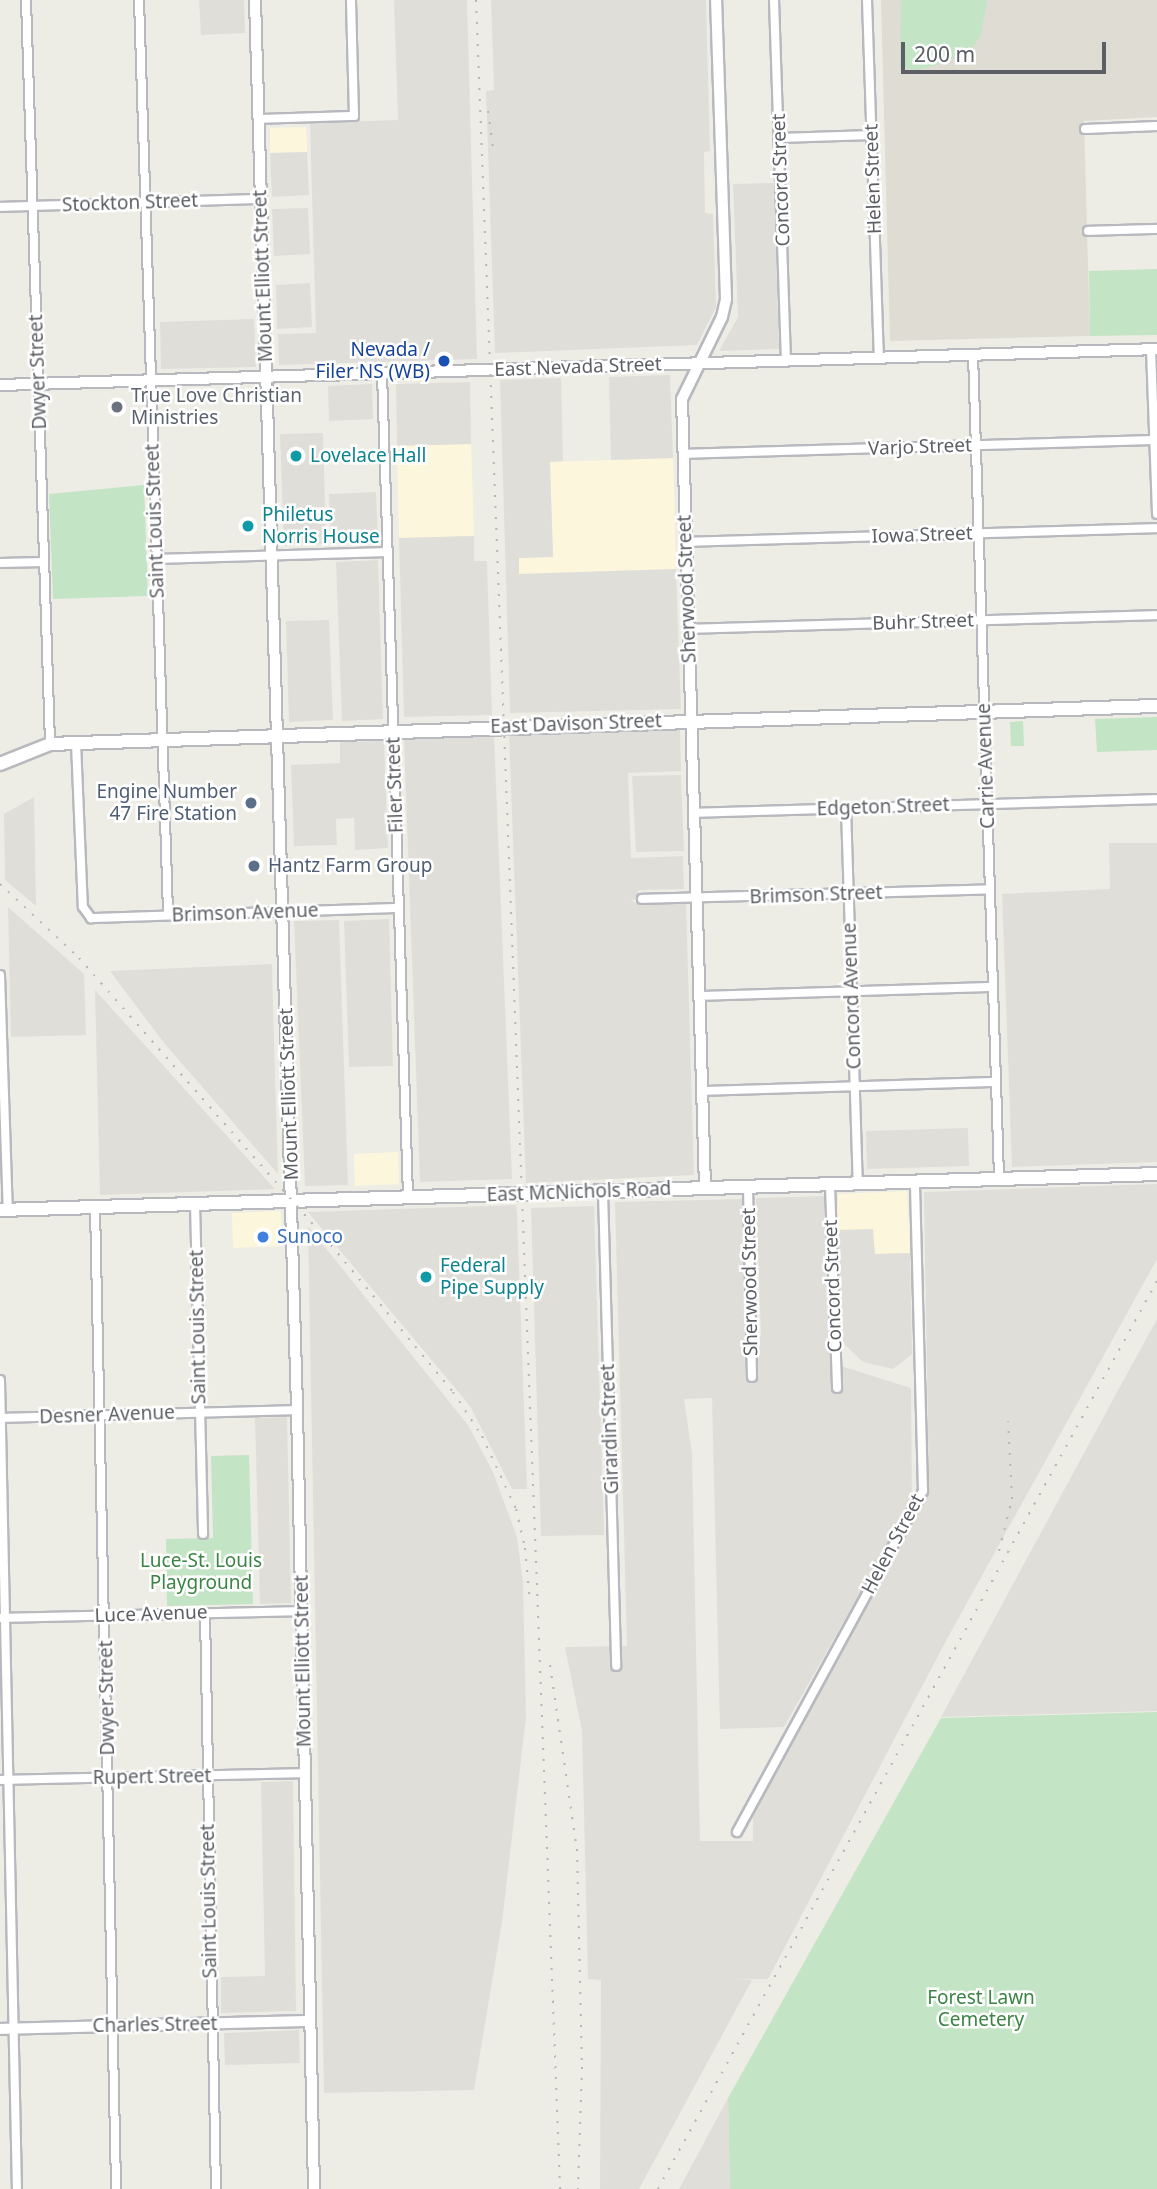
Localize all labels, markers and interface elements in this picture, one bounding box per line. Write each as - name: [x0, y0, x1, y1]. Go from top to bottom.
- scale bar: [905, 28, 1110, 72]
- text: 200 m: [914, 40, 975, 68]
- street label: Concord Street: [767, 113, 795, 247]
- street label: Helen Street: [860, 124, 886, 234]
- street label: Stockton Street: [62, 189, 198, 217]
- street label: Mount Elliott Street: [249, 189, 277, 363]
- street label: Dwyer Street: [25, 314, 51, 430]
- place label: Nevada / Filer NS (WB): [316, 339, 430, 383]
- marker: Nevada / Filer NS (WB): [436, 353, 452, 369]
- street label: East Nevada Street: [494, 353, 662, 381]
- place label: True Love Christian Ministries: [131, 385, 302, 429]
- marker: True Love Christian Ministries: [109, 399, 125, 415]
- street label: Varjo Street: [868, 434, 972, 460]
- street label: Saint Louis Street: [141, 443, 169, 599]
- place label: Lovelace Hall: [310, 445, 426, 467]
- marker: Lovelace Hall: [288, 448, 304, 464]
- place label: Philetus Norris House: [262, 504, 380, 548]
- street label: Sherwood Street: [673, 514, 701, 664]
- marker: Philetus Norris House: [240, 518, 256, 534]
- street label: Iowa Street: [871, 522, 973, 548]
- street label: Buhr Street: [872, 609, 974, 635]
- street label: Carrie Avenue: [972, 703, 1000, 829]
- street label: East Davison Street: [490, 710, 662, 738]
- street label: Filer Street: [382, 737, 408, 833]
- place label: Engine Number 47 Fire Station: [97, 781, 237, 825]
- street label: Edgeton Street: [816, 793, 950, 821]
- marker: Engine Number 47 Fire Station: [243, 795, 259, 811]
- place label: Hantz Farm Group: [268, 855, 433, 877]
- marker: Hantz Farm Group: [246, 858, 262, 874]
- street label: Brimson Street: [749, 881, 883, 909]
- street label: Brimson Avenue: [171, 899, 319, 927]
- street label: Concord Avenue: [838, 922, 866, 1070]
- street label: Mount Elliott Street: [275, 1007, 303, 1181]
- street label: East McNichols Road: [486, 1177, 672, 1207]
- street label: Sherwood Street: [737, 1208, 763, 1356]
- street label: Concord Street: [819, 1219, 847, 1353]
- place label: Sunoco: [277, 1226, 343, 1248]
- marker: Sunoco: [255, 1229, 271, 1245]
- street label: Saint Louis Street: [185, 1249, 211, 1405]
- place label: Federal Pipe Supply: [440, 1255, 544, 1299]
- marker: Federal Pipe Supply: [418, 1269, 434, 1285]
- street label: Girardin Street: [596, 1363, 624, 1495]
- street label: Desner Avenue: [39, 1401, 175, 1429]
- street label: Helen Street: [857, 1490, 929, 1598]
- park label: Luce-St. Louis Playground: [140, 1550, 262, 1594]
- street label: Mount Elliott Street: [290, 1575, 316, 1747]
- street label: Luce Avenue: [94, 1601, 208, 1627]
- street label: Dwyer Street: [95, 1640, 119, 1756]
- street label: Rupert Street: [92, 1765, 212, 1789]
- street label: Saint Louis Street: [196, 1823, 222, 1979]
- park label: Forest Lawn Cemetery: [927, 1987, 1035, 2031]
- street label: Charles Street: [92, 2013, 218, 2037]

